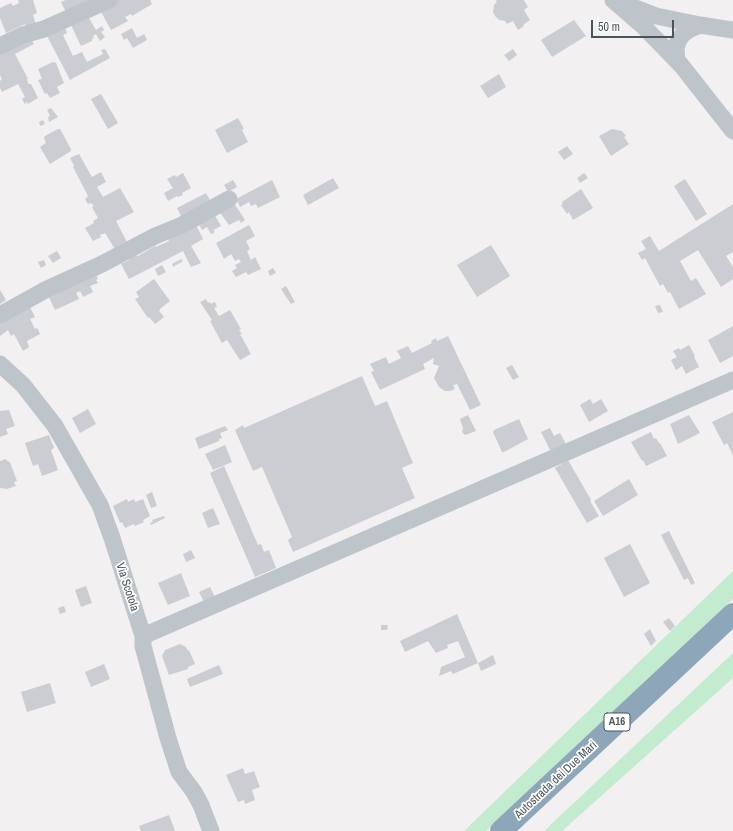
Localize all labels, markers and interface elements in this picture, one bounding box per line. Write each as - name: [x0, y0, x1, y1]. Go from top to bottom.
- scale bar: [593, 12, 676, 38]
- text: 50 m: [598, 19, 620, 35]
- street label: Via Scotola: [112, 561, 142, 613]
- road number: A16: [604, 713, 630, 731]
- street label: Autostrada dei Due Mari: [512, 738, 600, 822]

